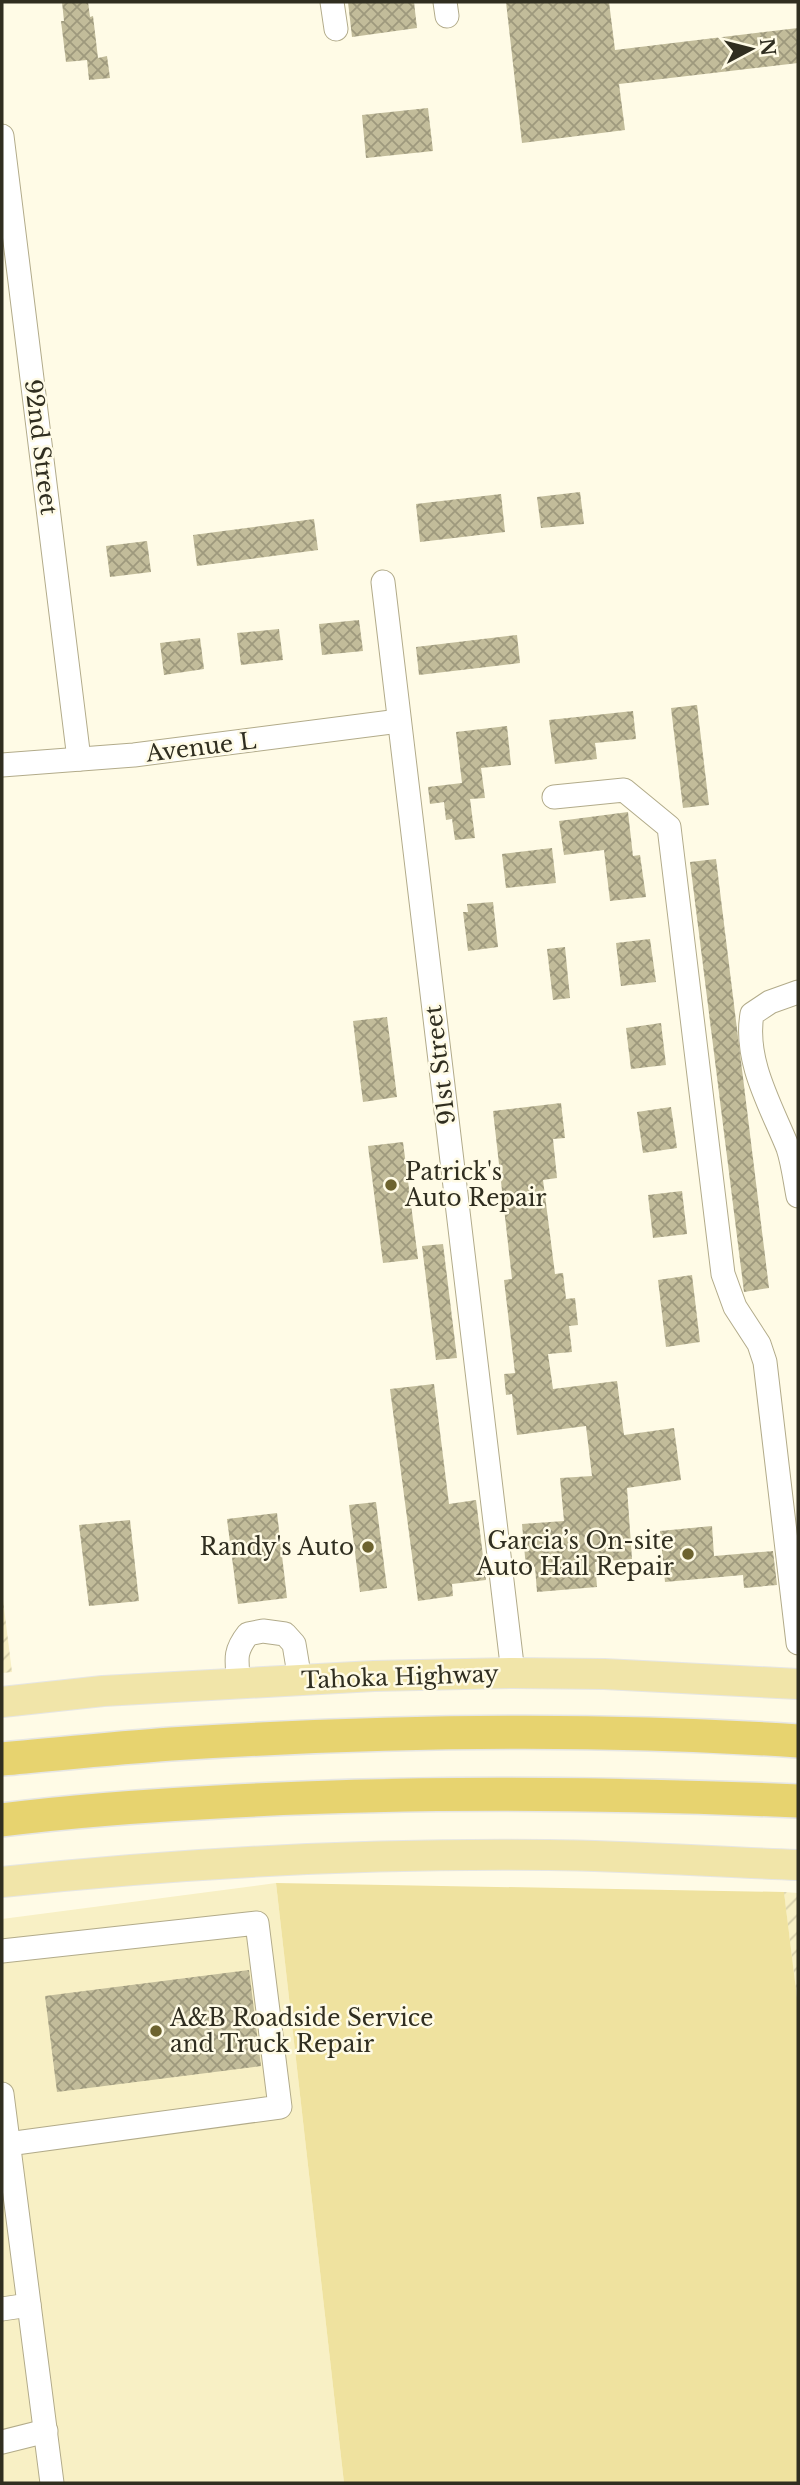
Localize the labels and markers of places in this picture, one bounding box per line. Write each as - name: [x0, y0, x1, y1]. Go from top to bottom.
- place label: Patrick's Auto Repair: [404, 1158, 547, 1212]
- marker: Patrick's Auto Repair: [383, 1177, 399, 1193]
- place label: Garcia’s On-site Auto Hail Repair: [476, 1527, 674, 1581]
- place label: Randy's Auto: [200, 1533, 354, 1561]
- marker: Randy's Auto: [360, 1539, 376, 1555]
- marker: Garcia’s On-site Auto Hail Repair: [680, 1546, 696, 1562]
- place label: A&B Roadside Service and Truck Repair: [169, 2004, 433, 2058]
- marker: A&B Roadside Service and Truck Repair: [148, 2023, 164, 2039]

